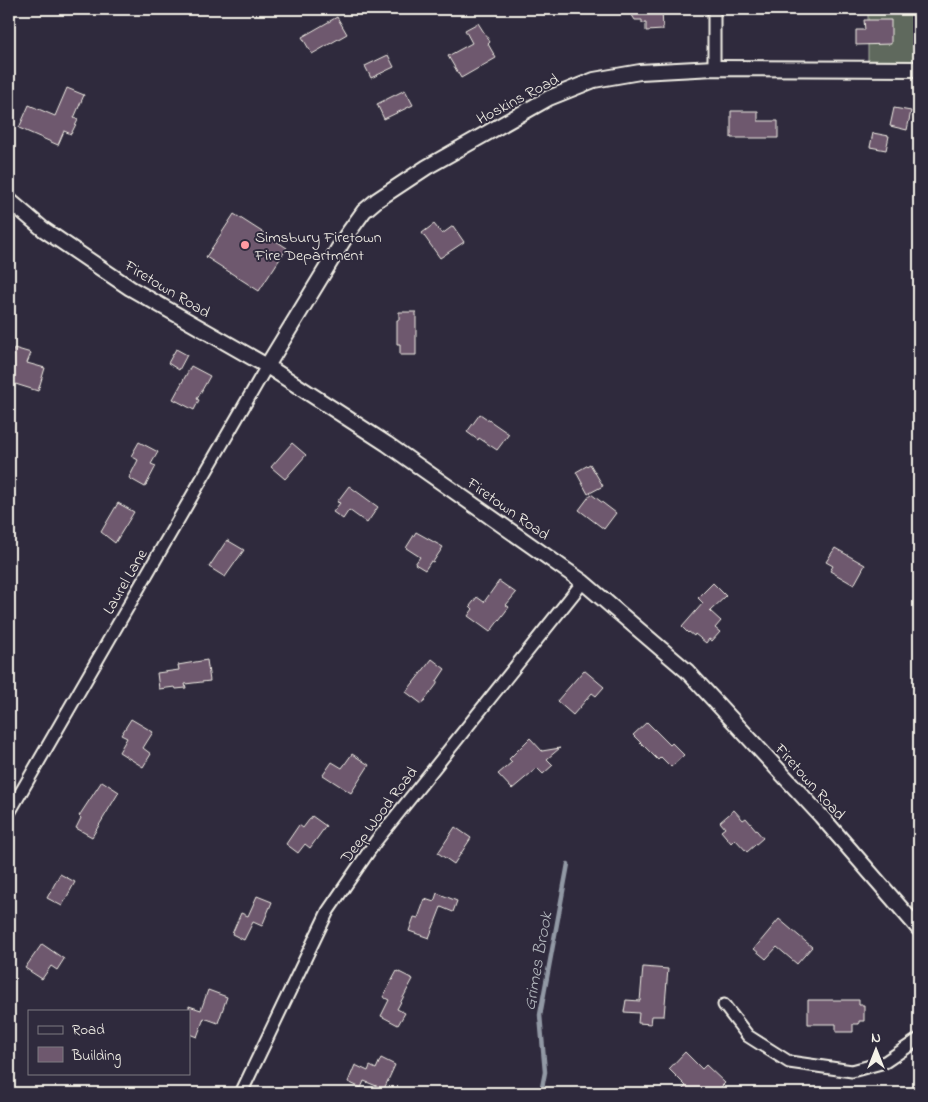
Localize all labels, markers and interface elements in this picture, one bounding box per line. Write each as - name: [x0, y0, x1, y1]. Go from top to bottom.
- street label: Hoskins Road: [472, 68, 564, 132]
- place label: Simsbury Firetown Fire Department: [254, 226, 382, 268]
- marker: Simsbury Firetown Fire Department: [239, 239, 251, 251]
- street label: Firetown Road: [119, 254, 214, 325]
- street label: Firetown Road: [461, 472, 554, 547]
- street label: Laurel Lane: [97, 544, 155, 619]
- street label: Firetown Road: [768, 738, 851, 826]
- street label: Deep Wood Road: [335, 762, 424, 869]
- water label: Grimes Brook: [518, 909, 561, 1013]
- legend: [28, 1010, 190, 1074]
- text: Road: [72, 1019, 105, 1041]
- north arrow: [850, 1024, 900, 1074]
- text: N: [871, 1028, 881, 1049]
- text: Building: [71, 1045, 121, 1068]

